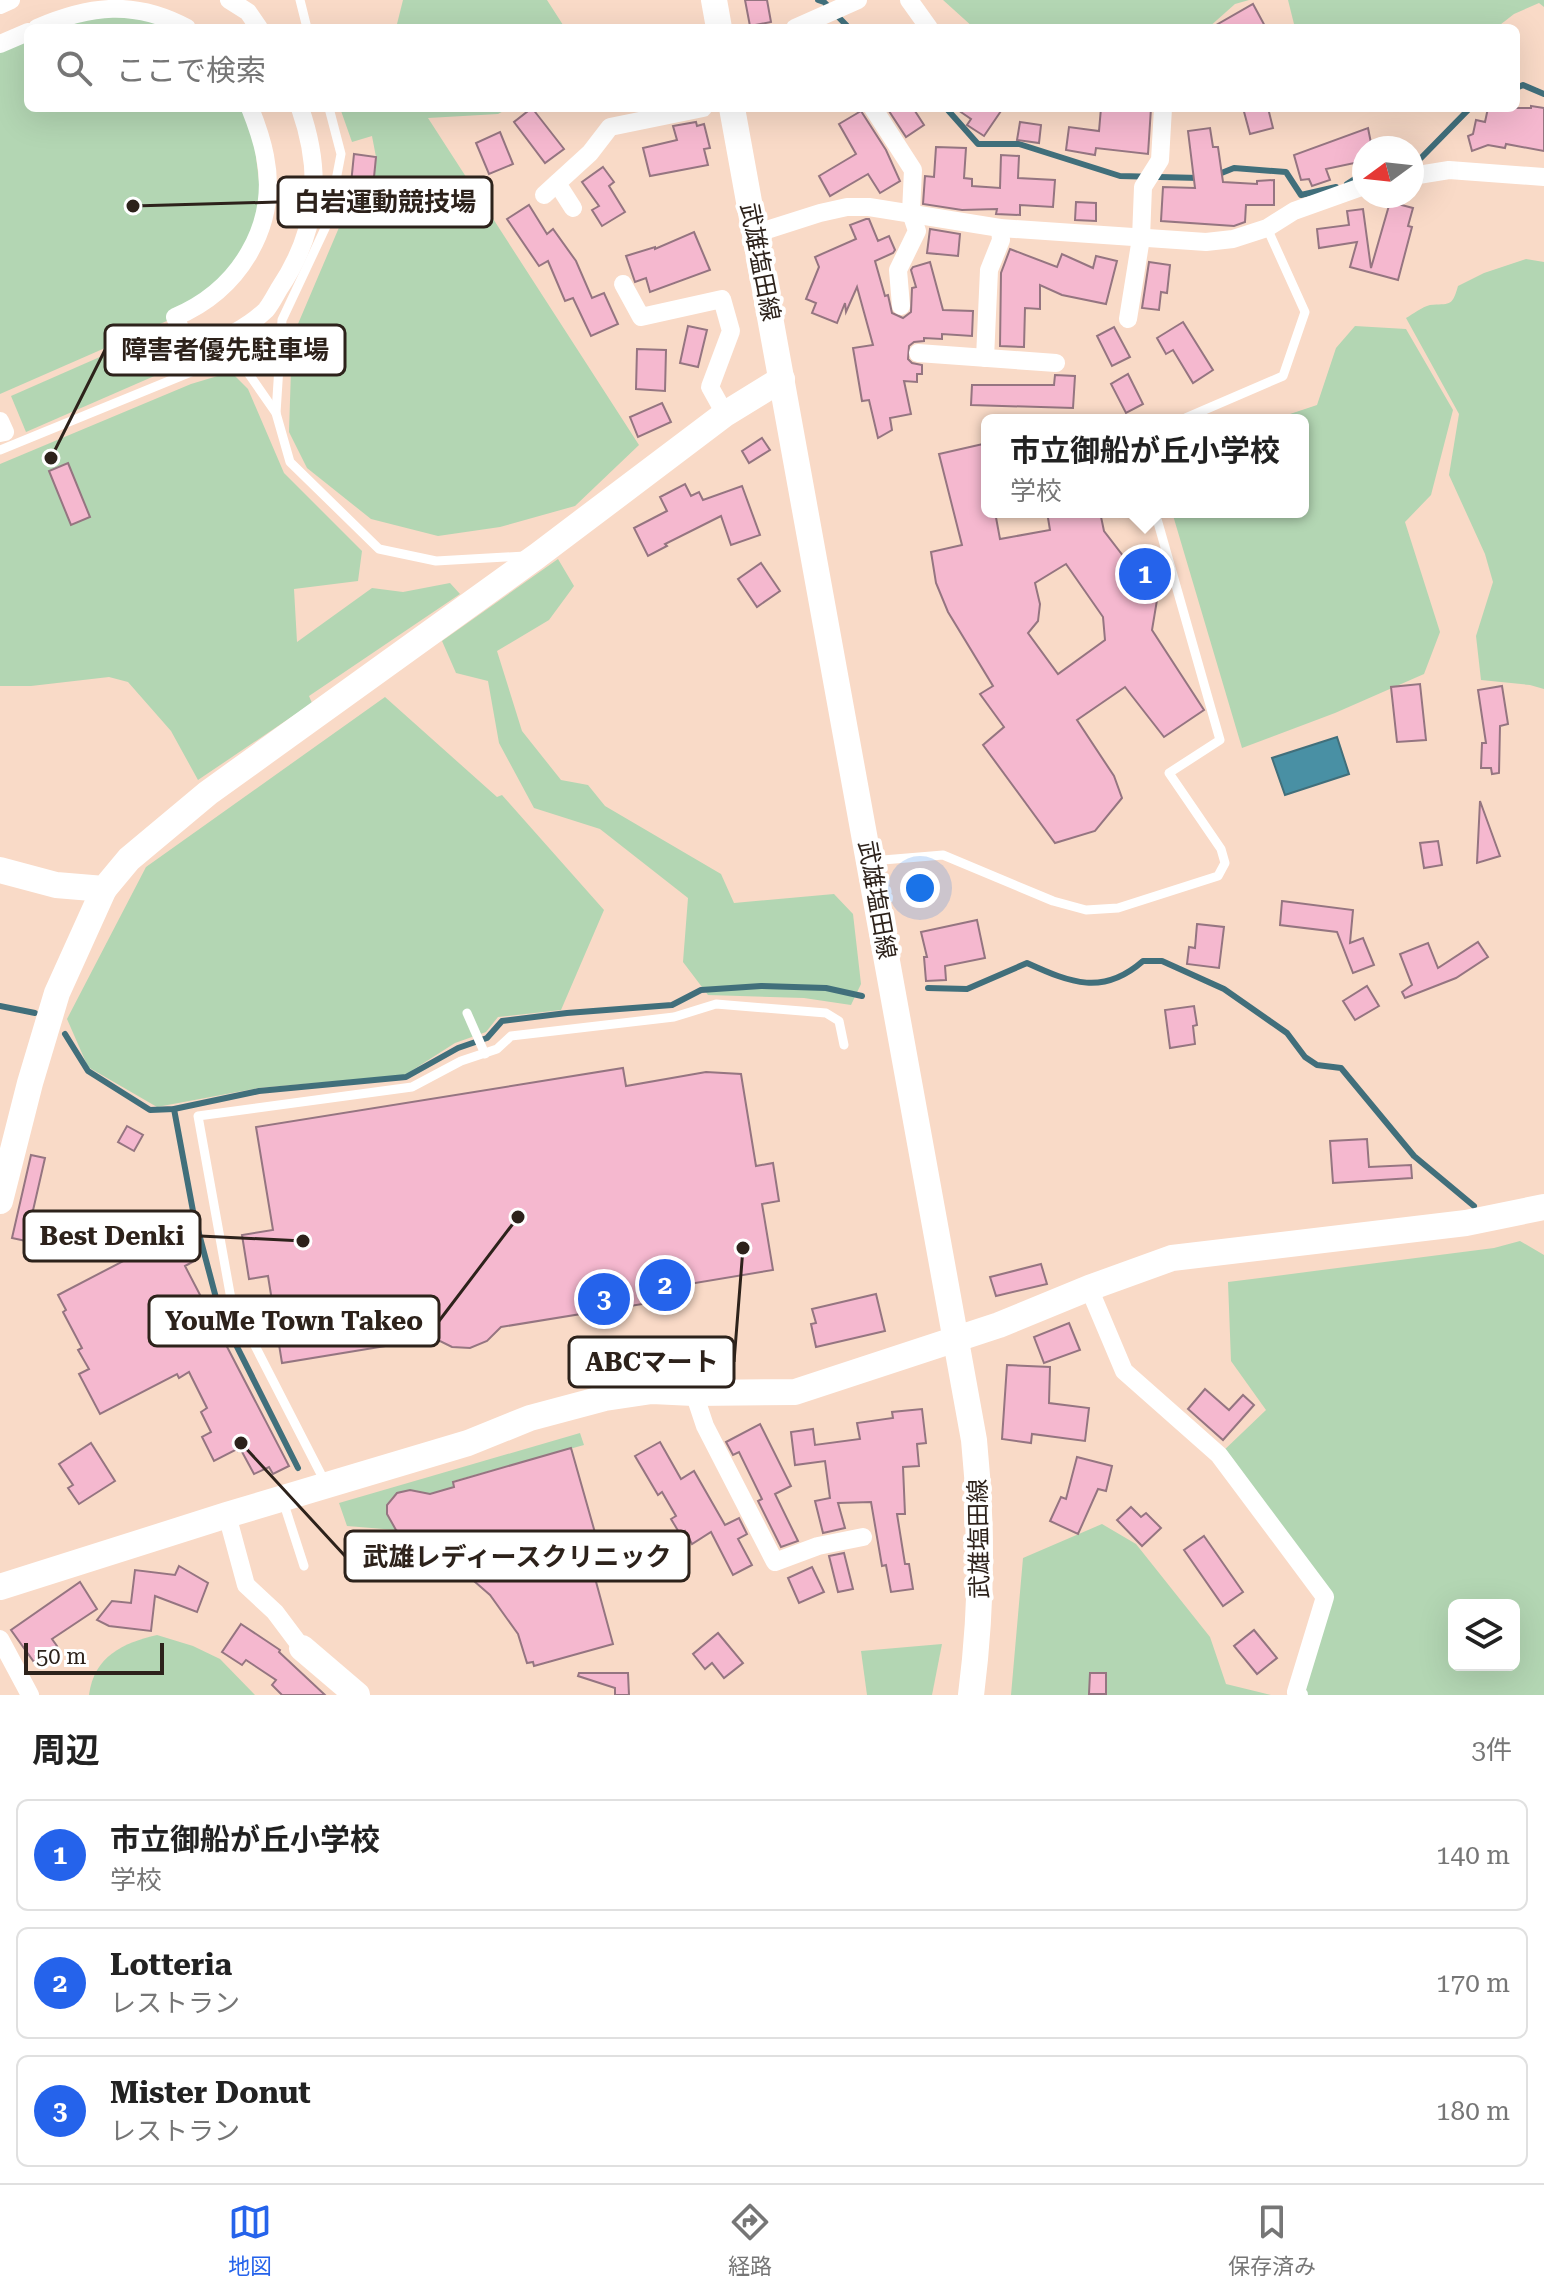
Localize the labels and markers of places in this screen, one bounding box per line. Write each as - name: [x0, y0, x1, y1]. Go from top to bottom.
- callout: 白岩運動競技場: [278, 177, 492, 227]
- callout: 障害者優先駐車場: [105, 325, 345, 375]
- pin: 1: [1119, 544, 1171, 604]
- callout: Best Denki: [24, 1211, 200, 1261]
- pin: 2: [639, 1255, 691, 1315]
- pin: 3: [578, 1269, 630, 1329]
- callout: YouMe Town Takeo: [149, 1296, 439, 1346]
- callout: ABCマート: [569, 1337, 734, 1387]
- callout: 武雄レディースクリニック: [345, 1531, 689, 1581]

